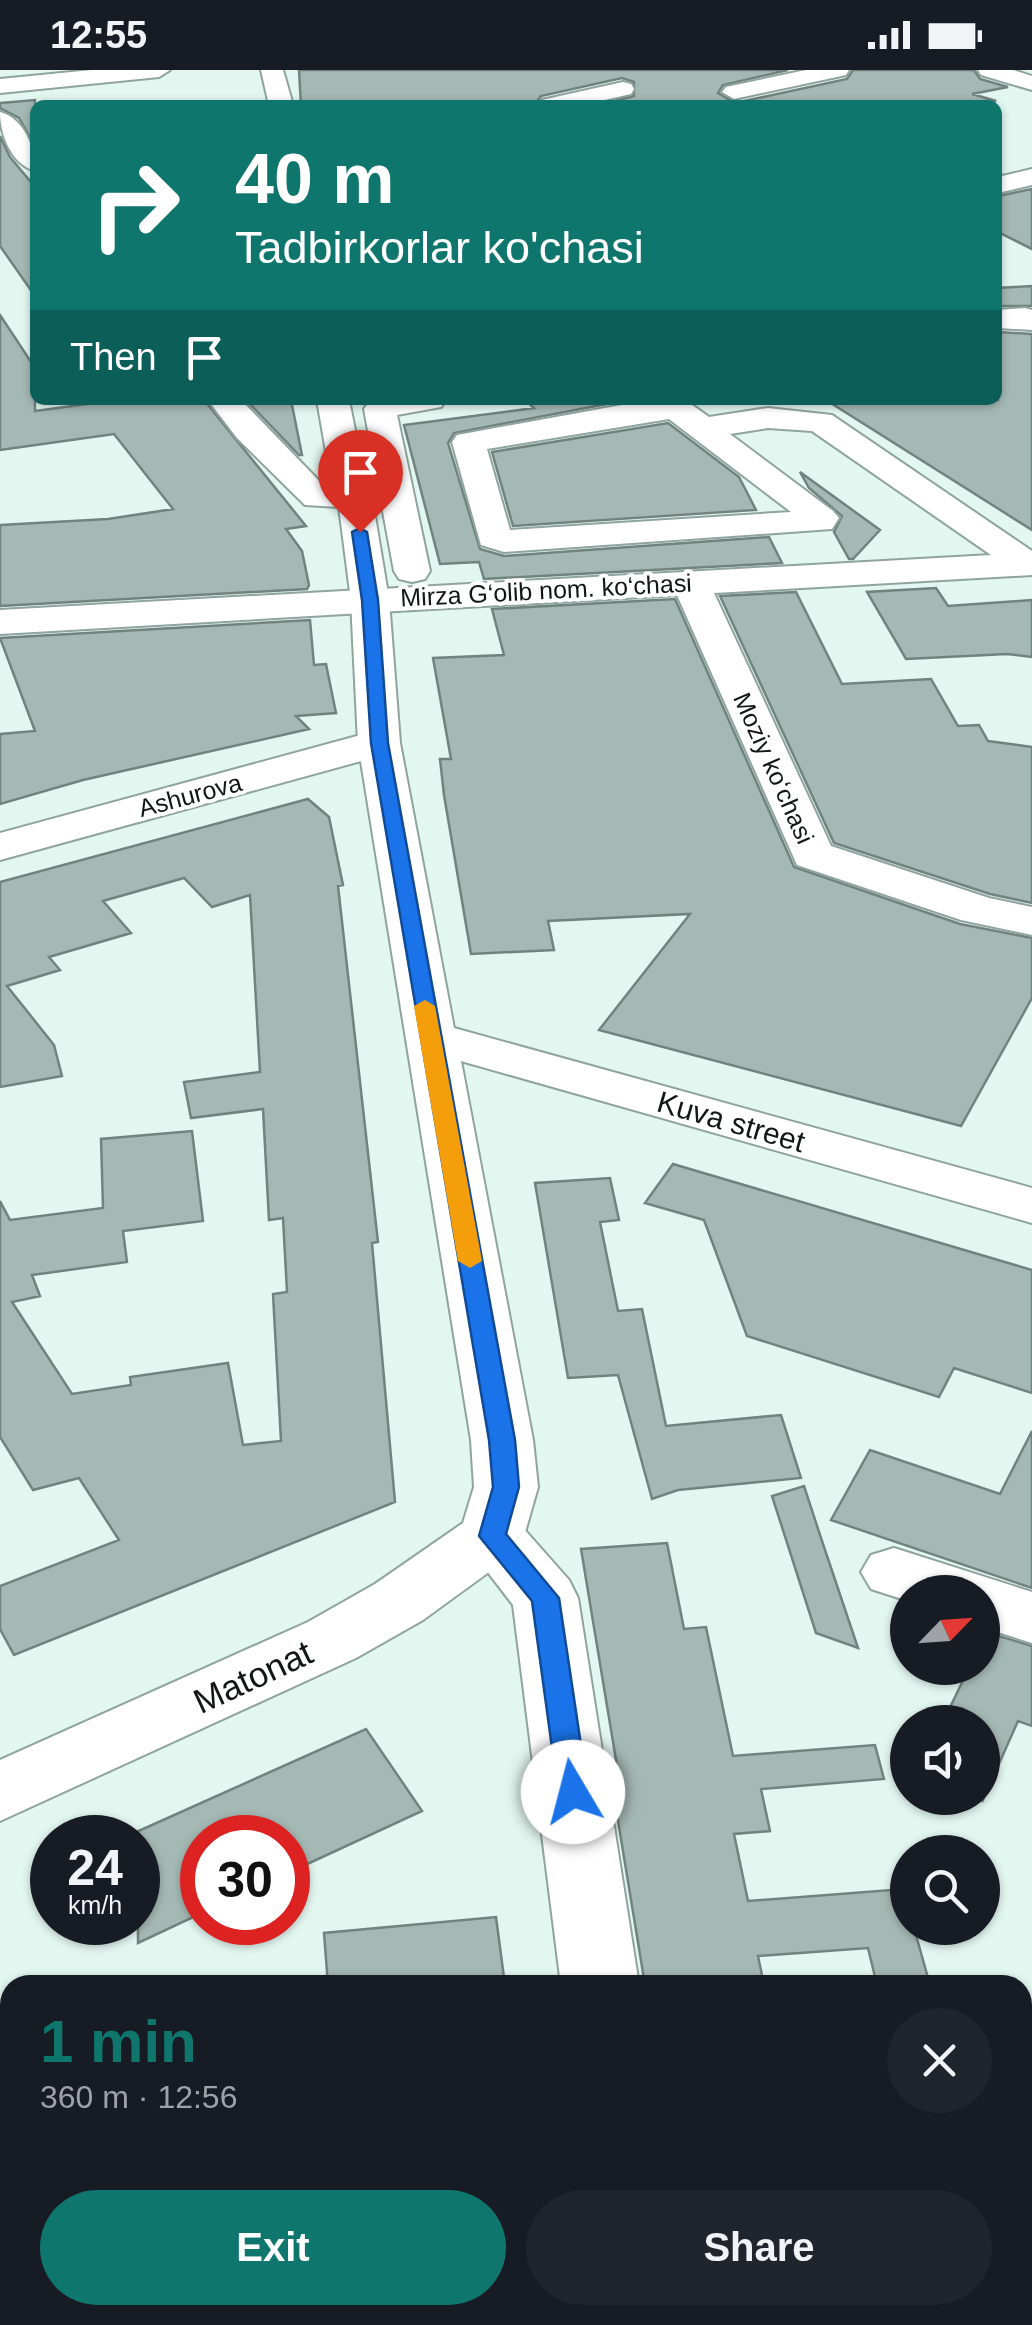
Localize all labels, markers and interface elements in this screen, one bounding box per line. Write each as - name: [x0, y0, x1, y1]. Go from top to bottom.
- text: 12:55: [50, 14, 147, 56]
- icon: right: [70, 140, 200, 270]
- text: 40 m: [235, 140, 395, 218]
- text: Tadbirkorlar ko'chasi: [235, 222, 644, 273]
- icon: arrive: [177, 330, 232, 385]
- text: Then: [70, 336, 157, 378]
- pin: [318, 430, 403, 533]
- icon: arrive: [333, 445, 388, 500]
- street label: Mirza G‘olib nom. ko‘chasi: [400, 568, 692, 612]
- street label: Moziy koʻchasi: [728, 688, 820, 848]
- street label: Ashurova: [135, 768, 245, 822]
- street label: Kuva street: [654, 1085, 809, 1158]
- north arrow: [890, 1575, 1000, 1685]
- map controls: [890, 1575, 1000, 1945]
- street label: Matonat: [187, 1632, 319, 1721]
- button: sound: [890, 1705, 1000, 1815]
- position arrow: [521, 1740, 625, 1844]
- speed limit sign: 30: [180, 1815, 310, 1945]
- button: search: [890, 1835, 1000, 1945]
- text: 24: [67, 1840, 123, 1896]
- text: km/h: [68, 1891, 122, 1919]
- text: 1 min: [40, 2008, 197, 2075]
- button: close: [887, 2008, 992, 2113]
- text: 360 m · 12:56: [40, 2079, 237, 2115]
- button: Exit: [40, 2190, 506, 2305]
- button: Share: [526, 2190, 992, 2305]

